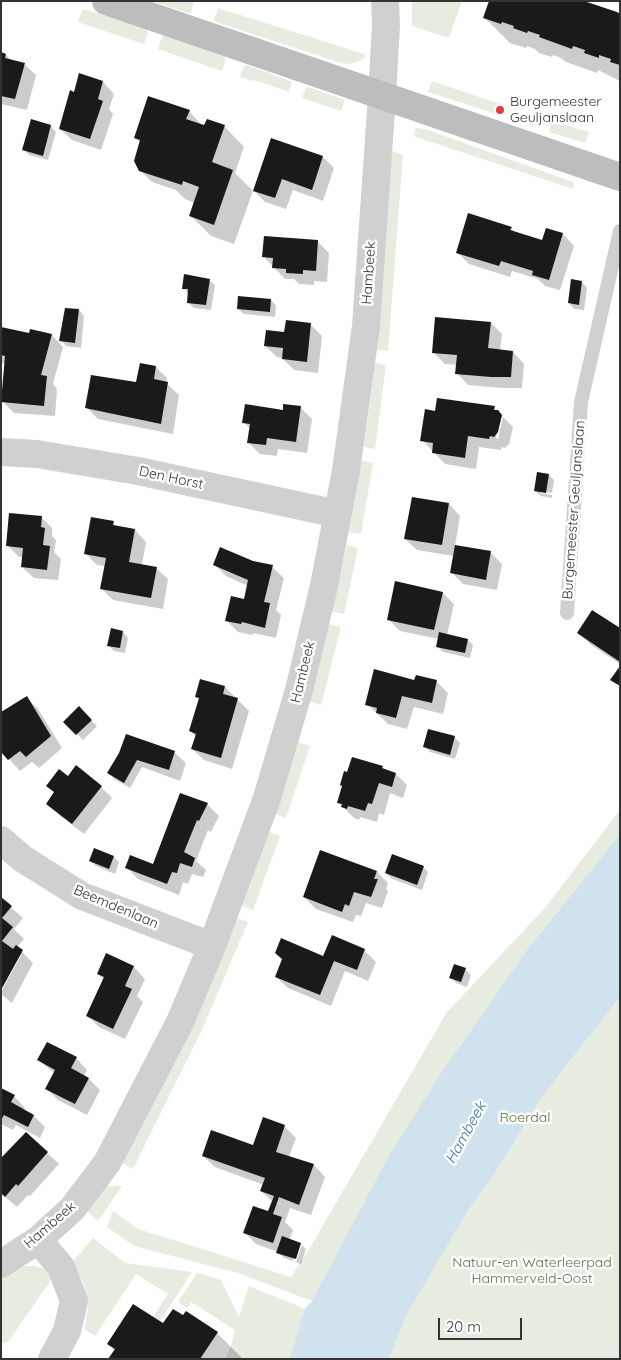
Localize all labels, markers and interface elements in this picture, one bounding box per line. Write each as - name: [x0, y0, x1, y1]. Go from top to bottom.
- place label: Burgemeester Geuljanslaan: [510, 94, 602, 126]
- marker: Burgemeester Geuljanslaan: [494, 104, 506, 116]
- street label: Hambeek: [358, 241, 380, 305]
- street label: Burgemeester Geuljanslaan: [559, 420, 589, 600]
- street label: Den Horst: [137, 463, 205, 493]
- street label: Hambeek: [287, 639, 319, 705]
- street label: Beemdenlaan: [71, 882, 161, 932]
- water label: Hambeek: [442, 1099, 490, 1167]
- park label: Roerdal: [500, 1110, 550, 1126]
- street label: Hambeek: [21, 1198, 79, 1252]
- park label: Natuur-en Waterleerpad Hammerveld-Oost: [452, 1255, 612, 1288]
- scale bar: [441, 1308, 525, 1340]
- text: 20 m: [446, 1317, 481, 1336]

